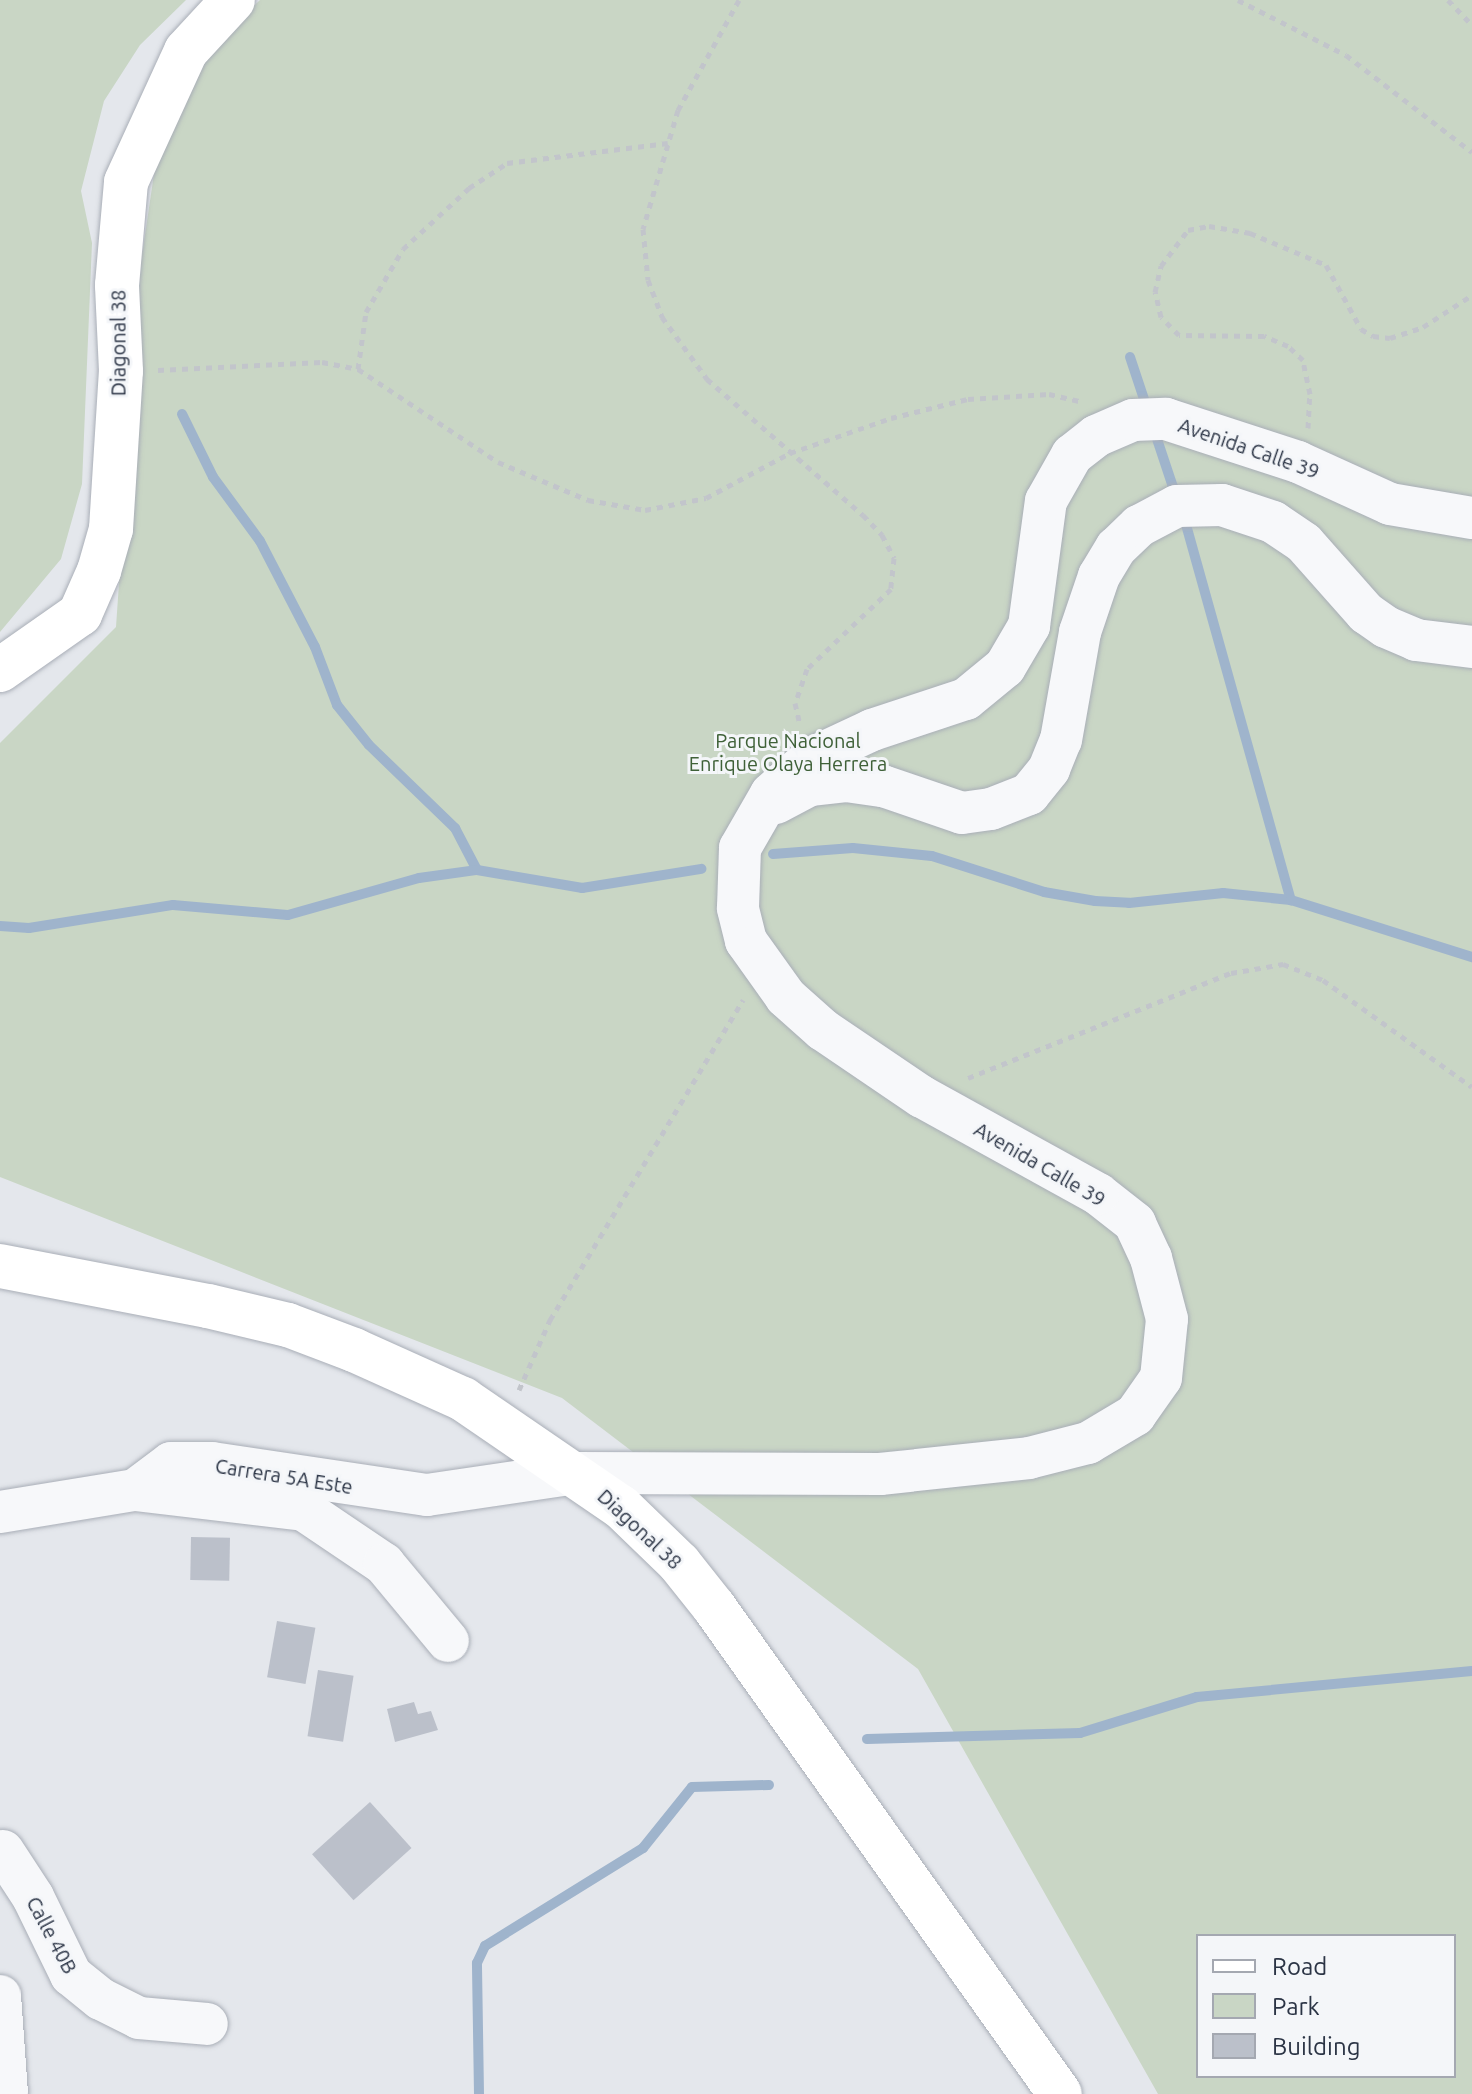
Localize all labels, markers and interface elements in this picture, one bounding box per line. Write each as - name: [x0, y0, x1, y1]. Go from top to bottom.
- street label: Diagonal 38: [106, 290, 130, 396]
- street label: Avenida Calle 39: [1175, 413, 1323, 483]
- park label: Parque Nacional Enrique Olaya Herrera: [689, 728, 887, 775]
- street label: Avenida Calle 39: [970, 1117, 1110, 1211]
- street label: Carrera 5A Este: [214, 1453, 354, 1499]
- street label: Diagonal 38: [593, 1484, 687, 1574]
- street label: Calle 40B: [22, 1892, 82, 1978]
- legend: [1196, 1934, 1456, 2078]
- text: Road: [1272, 1953, 1327, 1980]
- text: Park: [1272, 1993, 1320, 2020]
- text: Building: [1272, 2033, 1360, 2060]

